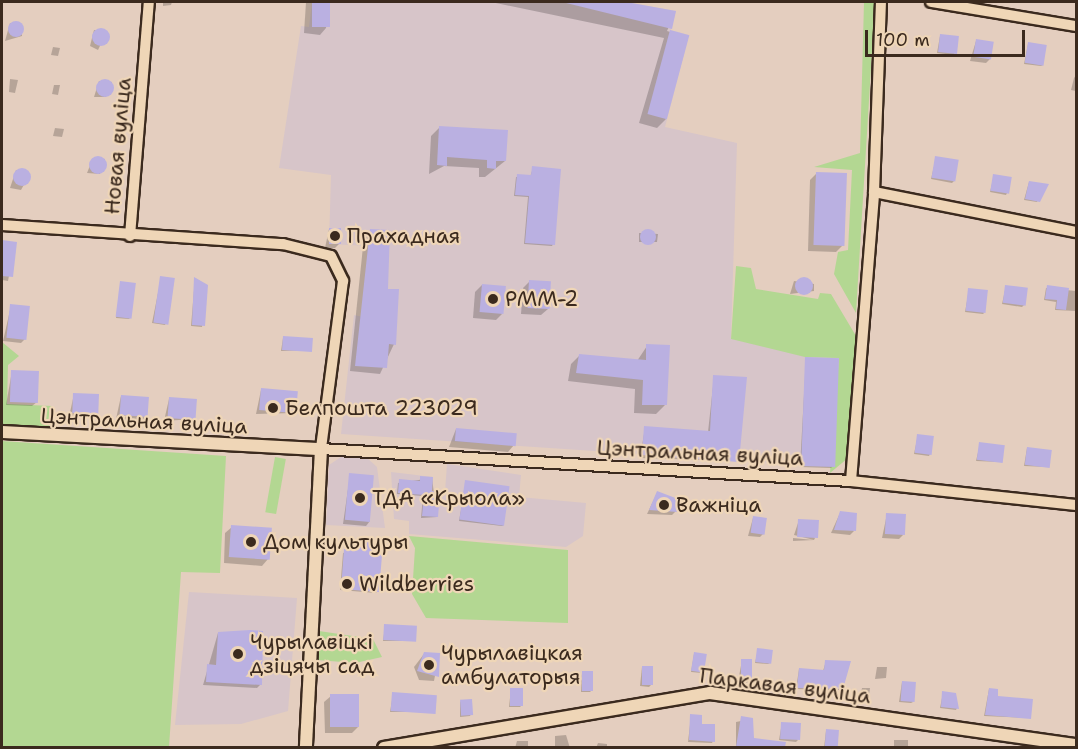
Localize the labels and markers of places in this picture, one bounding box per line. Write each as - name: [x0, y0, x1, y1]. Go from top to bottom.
- place label: Прахадная: [347, 223, 460, 249]
- marker: Прахадная: [328, 229, 342, 243]
- place label: РММ-2: [505, 286, 578, 312]
- marker: РММ-2: [486, 292, 500, 306]
- place label: Белпошта 223029: [285, 395, 478, 421]
- marker: Белпошта 223029: [266, 401, 280, 415]
- place label: ТДА «Крыола»: [372, 485, 525, 511]
- marker: ТДА «Крыола»: [353, 491, 367, 505]
- place label: Важніца: [676, 492, 761, 518]
- marker: Важніца: [657, 498, 671, 512]
- place label: Дом культуры: [263, 529, 408, 555]
- marker: Дом культуры: [244, 535, 258, 549]
- place label: Wildberries: [359, 571, 474, 597]
- marker: Wildberries: [340, 577, 354, 591]
- place label: Чурылавіцкі дзіцячы сад: [250, 629, 375, 679]
- place label: Чурылавіцкая амбулаторыя: [441, 640, 583, 690]
- marker: Чурылавіцкі дзіцячы сад: [231, 647, 245, 661]
- marker: Чурылавіцкая амбулаторыя: [422, 658, 436, 672]

